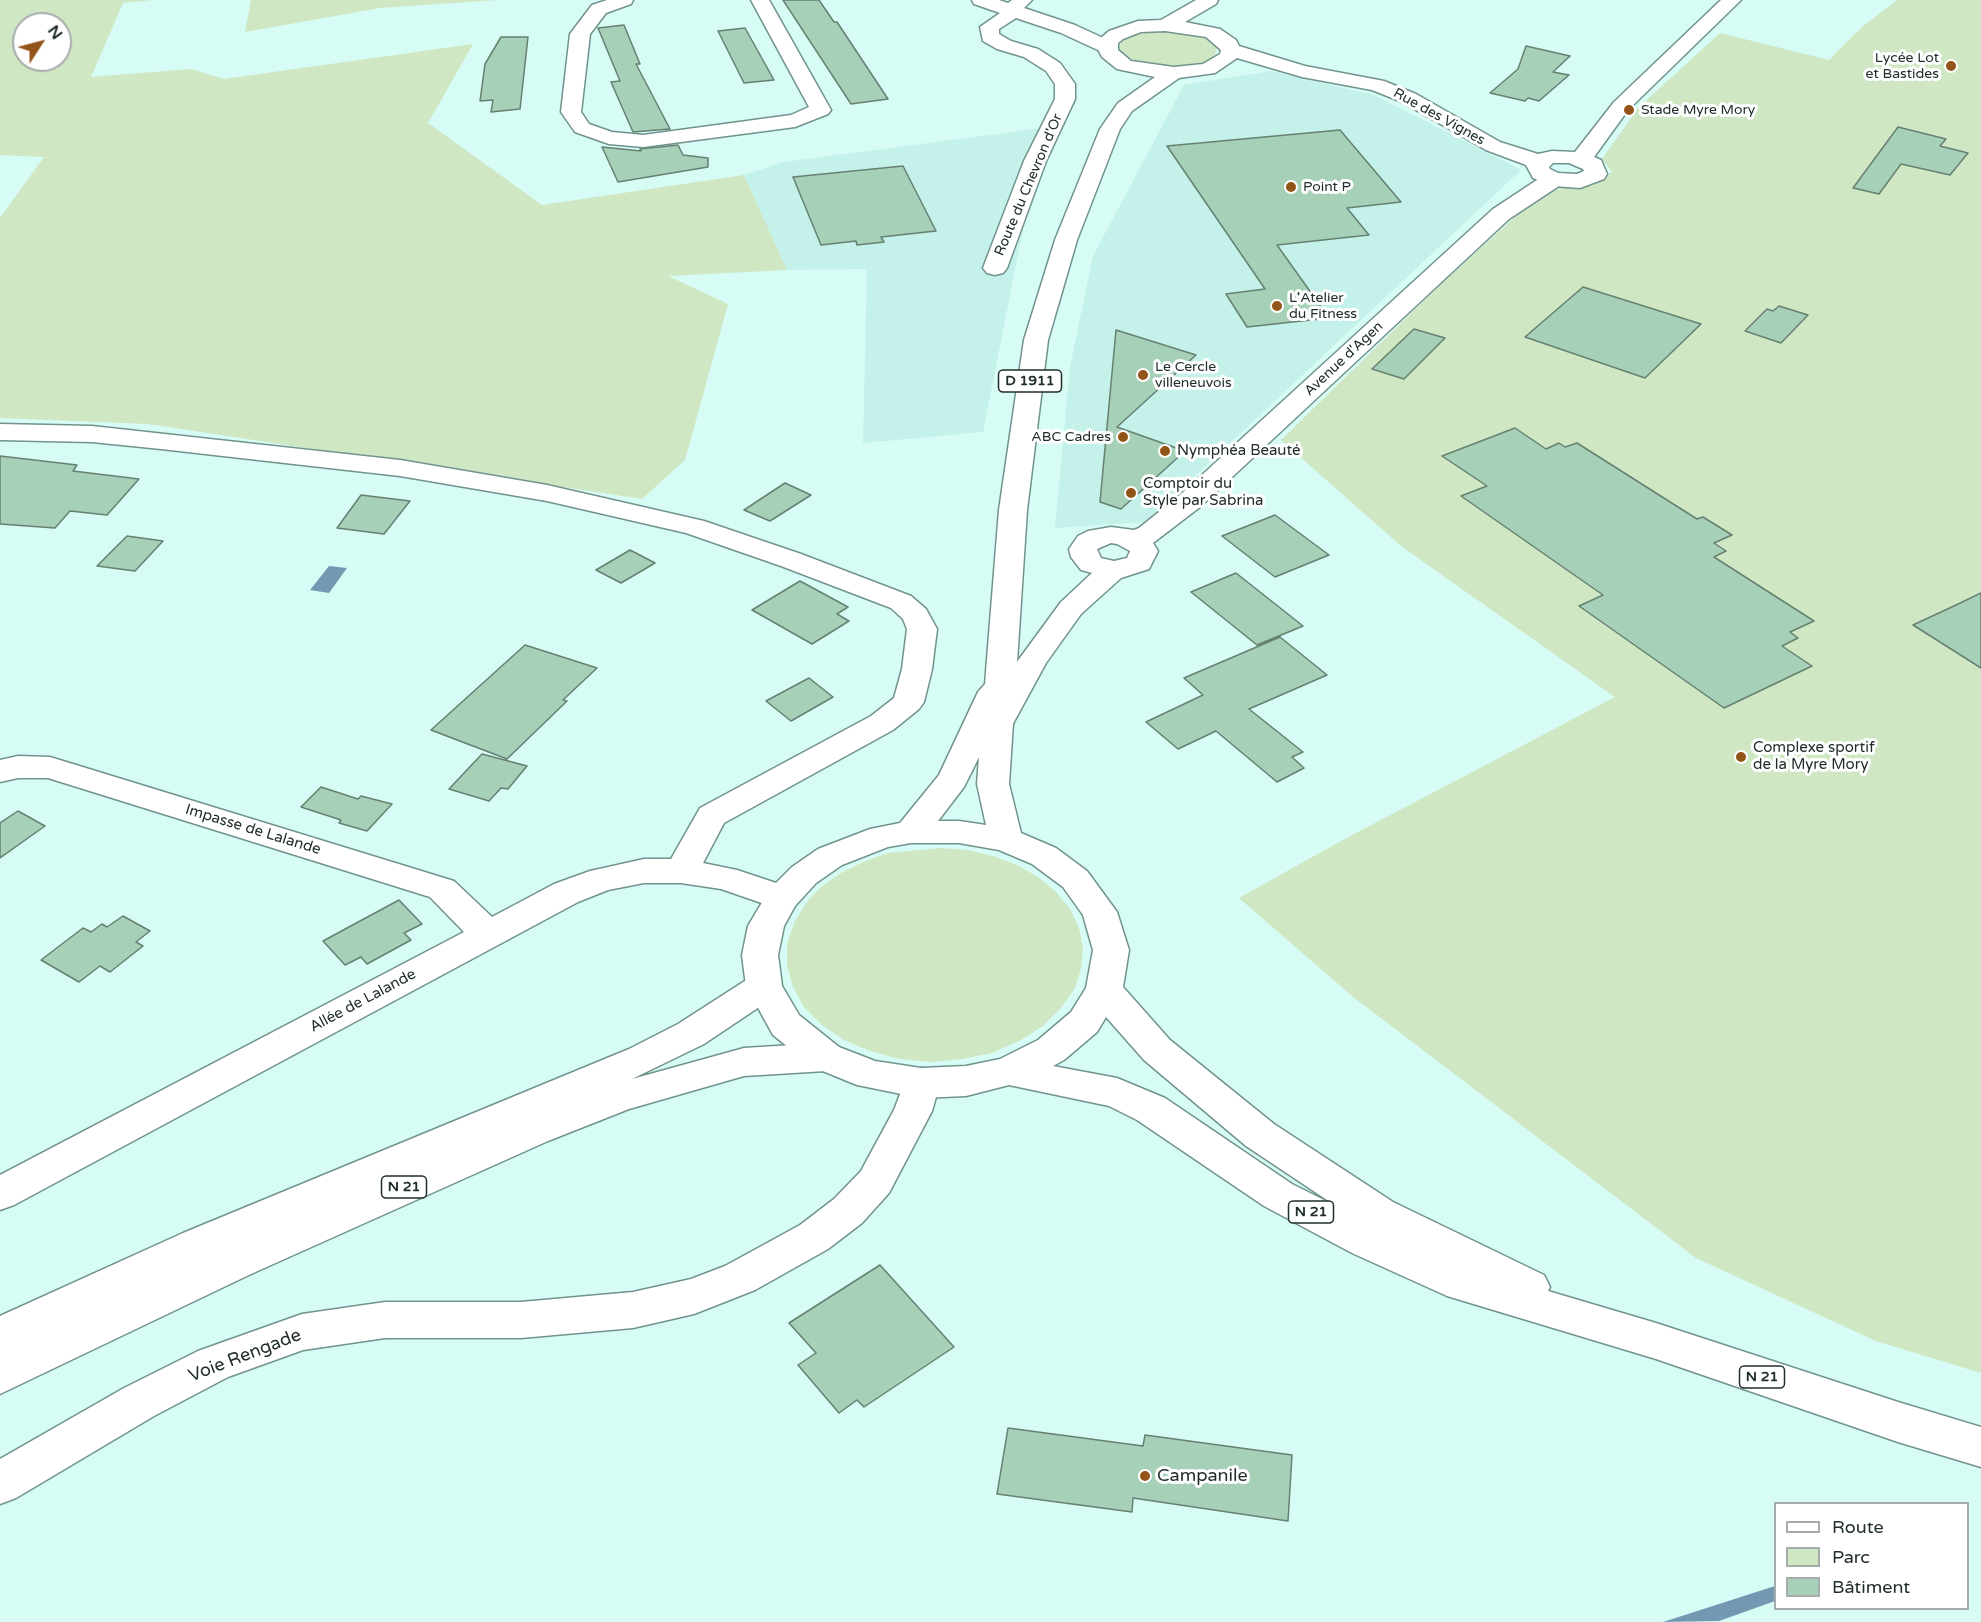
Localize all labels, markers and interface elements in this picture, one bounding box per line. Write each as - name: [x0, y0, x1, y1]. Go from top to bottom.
- north arrow: [12, 12, 72, 72]
- text: N: [43, 22, 67, 44]
- place label: Lycée Lot et Bastides: [1866, 50, 1939, 82]
- marker: Lycée Lot et Bastides: [1944, 59, 1958, 73]
- street label: Rue des Vignes: [1390, 85, 1488, 149]
- place label: Stade Myre Mory: [1641, 102, 1755, 118]
- marker: Stade Myre Mory: [1622, 103, 1636, 117]
- street label: Route du Chevron d'Or: [991, 111, 1067, 259]
- place label: Point P: [1303, 179, 1351, 195]
- marker: Point P: [1284, 180, 1298, 194]
- place label: L'Atelier du Fitness: [1289, 290, 1357, 322]
- marker: L'Atelier du Fitness: [1270, 299, 1284, 313]
- street label: Avenue d'Agen: [1301, 318, 1387, 400]
- place label: Le Cercle villeneuvois: [1155, 359, 1232, 392]
- marker: Le Cercle villeneuvois: [1136, 368, 1150, 382]
- road number: D 1911: [998, 370, 1062, 392]
- place label: ABC Cadres: [1031, 429, 1111, 445]
- marker: ABC Cadres: [1116, 430, 1130, 444]
- place label: Nymphéa Beauté: [1177, 442, 1301, 460]
- marker: Nymphéa Beauté: [1158, 444, 1172, 458]
- place label: Comptoir du Style par Sabrina: [1143, 475, 1263, 510]
- marker: Comptoir du Style par Sabrina: [1124, 486, 1138, 500]
- place label: Complexe sportif de la Myre Mory: [1753, 739, 1875, 774]
- marker: Complexe sportif de la Myre Mory: [1734, 750, 1748, 764]
- street label: Impasse de Lalande: [183, 801, 323, 859]
- street label: Allée de Lalande: [307, 965, 419, 1037]
- road number: N 21: [382, 1176, 426, 1198]
- road number: N 21: [1288, 1201, 1334, 1223]
- street label: Voie Rengade: [186, 1325, 304, 1387]
- road number: N 21: [1740, 1366, 1784, 1388]
- place label: Campanile: [1157, 1465, 1248, 1487]
- marker: Campanile: [1138, 1469, 1152, 1483]
- legend: [1774, 1502, 1969, 1610]
- text: Route: [1832, 1516, 1884, 1538]
- text: Parc: [1832, 1546, 1870, 1568]
- text: Bâtiment: [1832, 1576, 1910, 1598]

